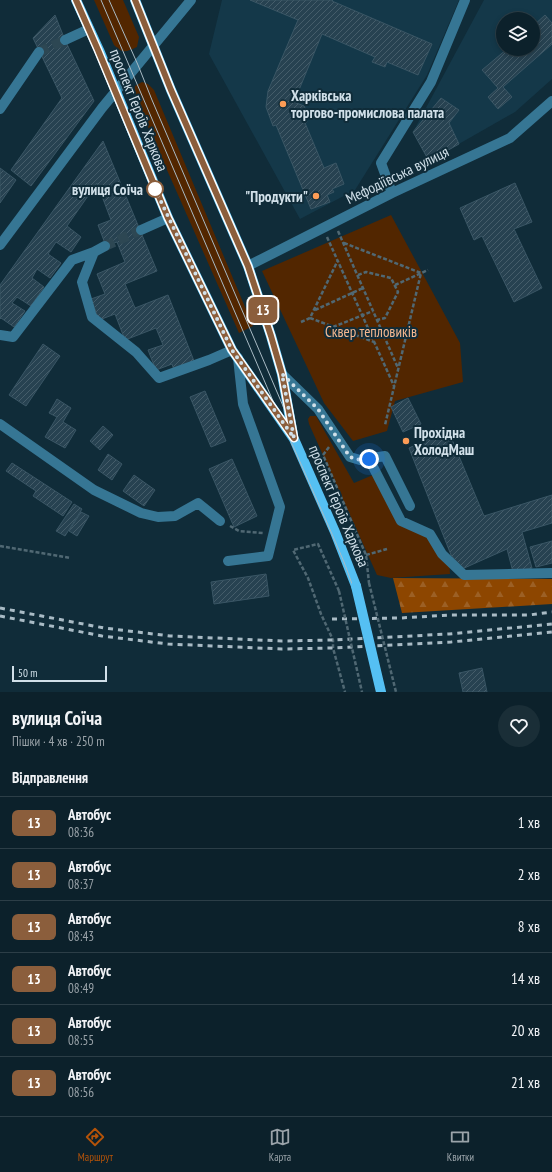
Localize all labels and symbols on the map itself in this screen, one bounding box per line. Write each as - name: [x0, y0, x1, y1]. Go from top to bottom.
- street label: проспект Героїв Харкова: [106, 46, 172, 174]
- place label: Харківська торгово-промислова палата: [291, 86, 444, 122]
- marker: Харківська торгово-промислова палата: [278, 99, 288, 109]
- street label: Мефодіївська вулиця: [342, 142, 452, 208]
- place label: вулиця Соїча: [72, 180, 143, 199]
- marker: вулиця Соїча: [146, 180, 164, 198]
- place label: "Продукти": [245, 187, 308, 206]
- marker: "Продукти": [311, 191, 321, 201]
- line badge: 13: [245, 297, 281, 323]
- park label: Сквер тепловиків: [325, 322, 417, 341]
- place label: Прохідна ХолодМаш: [414, 423, 474, 459]
- marker: Прохідна ХолодМаш: [401, 436, 411, 446]
- street label: проспект Героїв Харкова: [305, 442, 373, 570]
- your location: [359, 449, 379, 469]
- scale bar: [12, 664, 107, 683]

